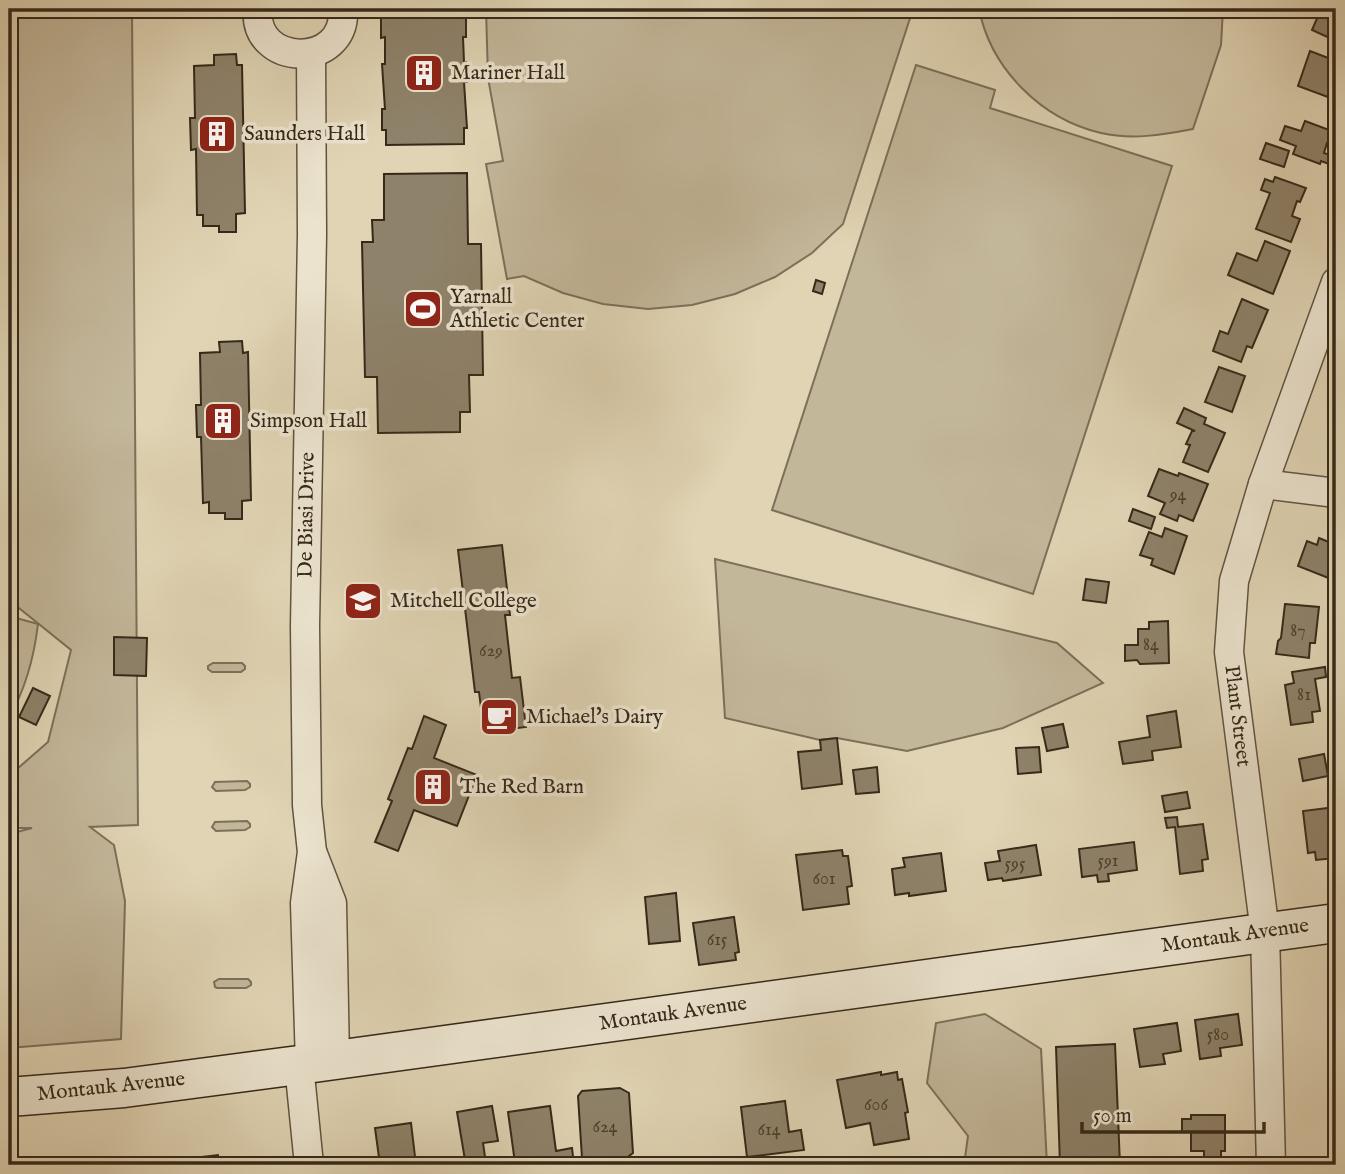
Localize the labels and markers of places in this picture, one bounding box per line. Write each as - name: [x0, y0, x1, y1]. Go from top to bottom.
- building icon: Mariner Hall: [403, 52, 445, 94]
- place label: Mariner Hall: [451, 60, 565, 87]
- building icon: Saunders Hall: [196, 113, 238, 155]
- place label: Saunders Hall: [244, 121, 365, 148]
- place label: Yarnall Athletic Center: [449, 284, 585, 335]
- sports icon: Yarnall Athletic Center: [402, 288, 444, 330]
- building icon: Simpson Hall: [202, 400, 244, 442]
- place label: Simpson Hall: [250, 408, 367, 435]
- school or university icon: Mitchell College: [342, 580, 384, 622]
- place label: Mitchell College: [390, 588, 537, 615]
- cafe icon: Michael's Dairy: [478, 696, 520, 738]
- place label: Michael's Dairy: [526, 704, 664, 731]
- building icon: The Red Barn: [412, 766, 454, 808]
- place label: The Red Barn: [460, 774, 584, 801]

